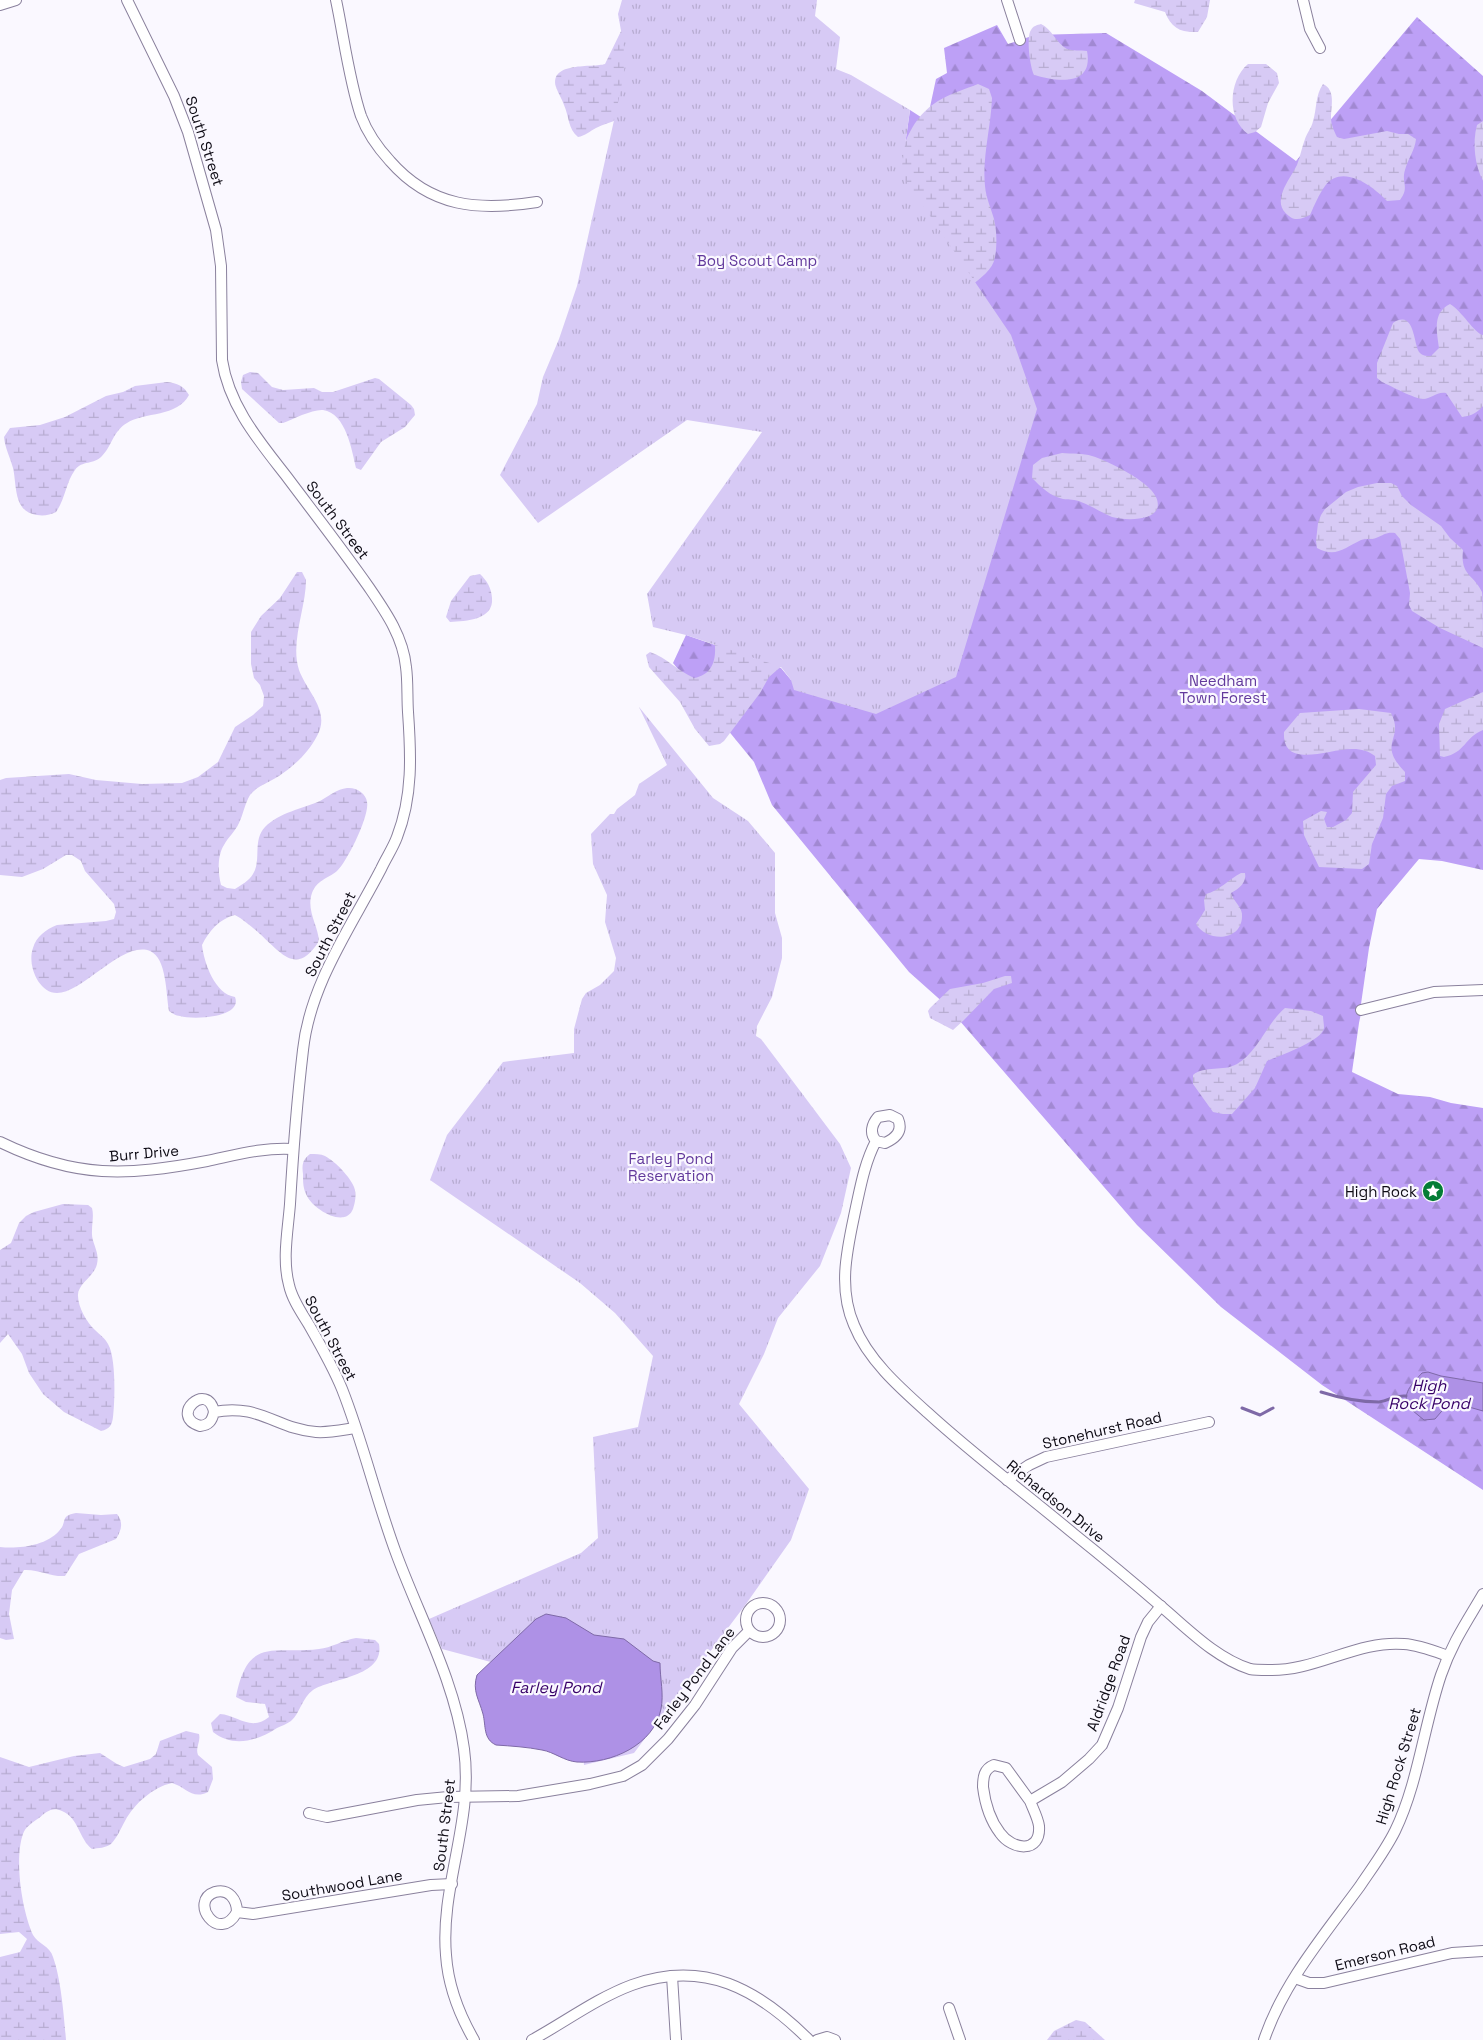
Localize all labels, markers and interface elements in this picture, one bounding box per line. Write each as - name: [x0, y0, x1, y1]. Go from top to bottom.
- street label: South Street: [182, 94, 229, 188]
- park label: Boy Scout Camp: [697, 251, 817, 270]
- street label: South Street: [302, 477, 374, 563]
- park label: Needham Town Forest: [1179, 671, 1267, 707]
- street label: South Street: [300, 888, 360, 980]
- street label: Burr Drive: [108, 1140, 180, 1166]
- park label: Farley Pond Reservation: [628, 1149, 714, 1185]
- place icon: High Rock: [1421, 1179, 1445, 1203]
- place label: High Rock: [1345, 1182, 1417, 1201]
- street label: South Street: [301, 1292, 361, 1384]
- water label: High Rock Pond: [1388, 1375, 1472, 1414]
- street label: Stonehurst Road: [1040, 1407, 1164, 1453]
- street label: Richardson Drive: [1003, 1455, 1109, 1547]
- street label: Farley Pond Lane: [649, 1623, 739, 1733]
- street label: Aldridge Road: [1082, 1632, 1134, 1734]
- water label: Farley Pond: [511, 1677, 603, 1698]
- street label: High Rock Street: [1371, 1705, 1425, 1827]
- street label: South Street: [429, 1777, 459, 1873]
- street label: Southwood Lane: [280, 1865, 404, 1905]
- street label: Emerson Road: [1333, 1931, 1437, 1975]

